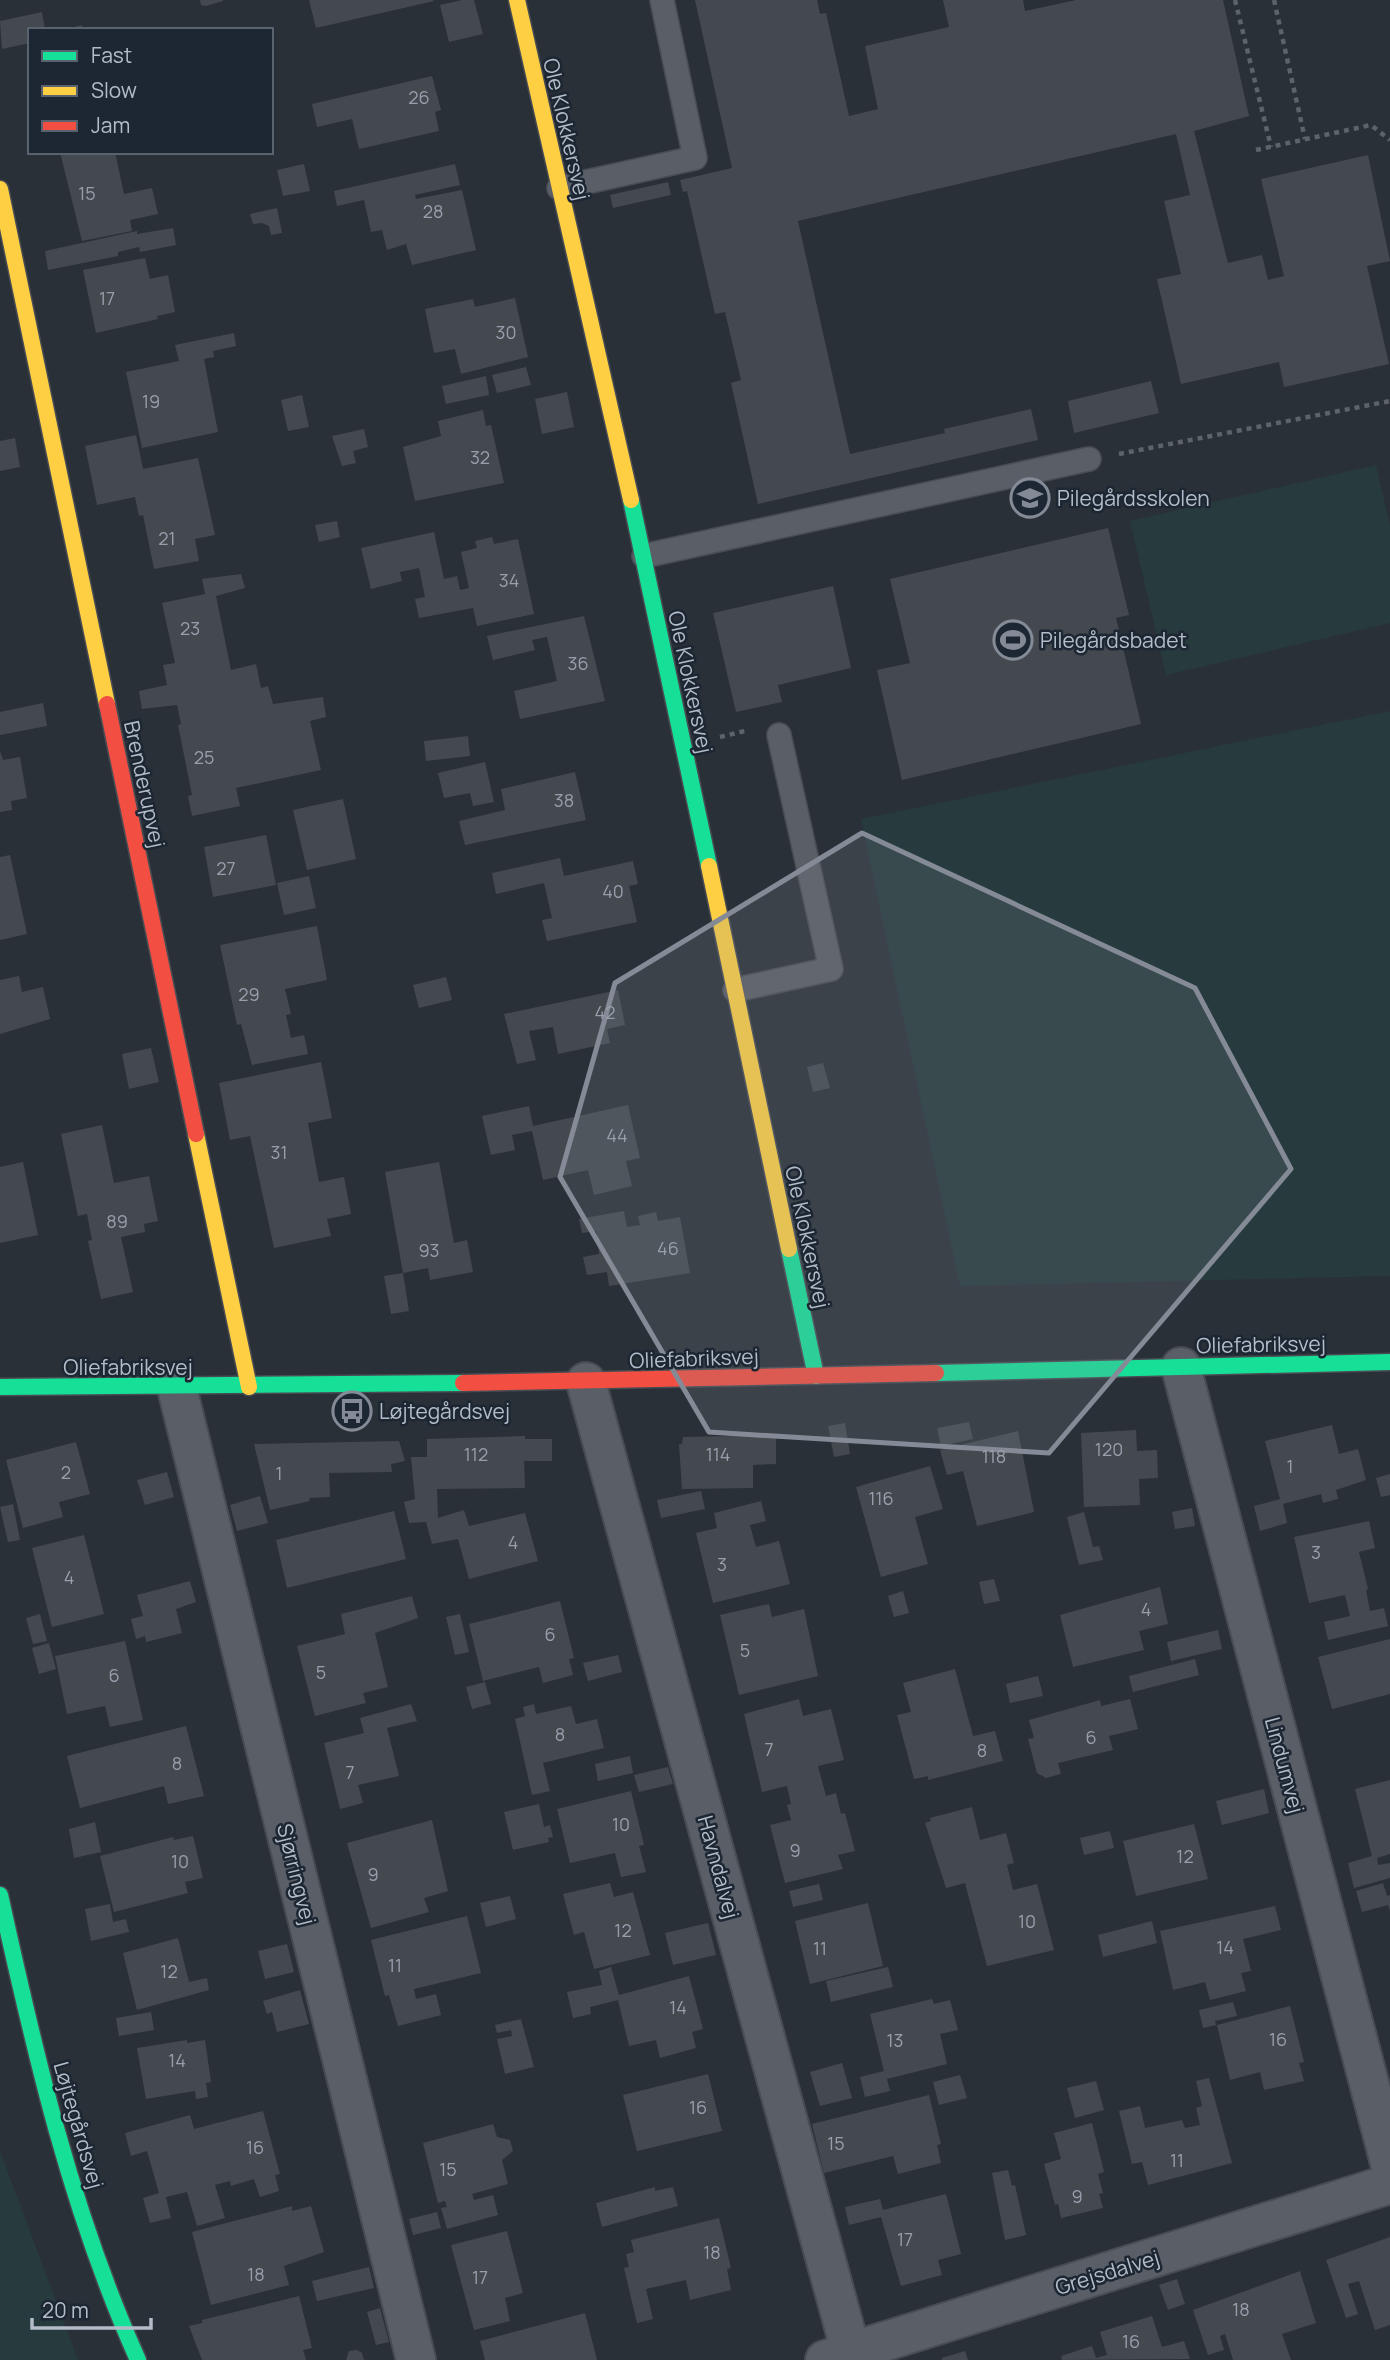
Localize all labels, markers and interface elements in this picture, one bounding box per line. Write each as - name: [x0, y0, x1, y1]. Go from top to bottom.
- legend: [28, 28, 273, 154]
- text: Fast: [91, 41, 132, 69]
- street label: Ole Klokkersvej: [537, 55, 597, 203]
- text: Slow: [91, 76, 137, 104]
- house number: 26: [408, 85, 430, 109]
- text: Jam: [91, 111, 130, 139]
- house number: 15: [78, 181, 96, 205]
- house number: 28: [423, 199, 443, 223]
- house number: 17: [99, 286, 115, 310]
- house number: 30: [496, 320, 516, 344]
- house number: 19: [142, 389, 160, 413]
- house number: 32: [470, 445, 490, 469]
- school or university icon: Pilegårdsskolen: [1009, 477, 1051, 519]
- place label: Pilegårdsskolen: [1057, 484, 1210, 512]
- house number: 21: [158, 526, 176, 550]
- house number: 34: [499, 568, 519, 592]
- street label: Ole Klokkersvej: [662, 608, 720, 756]
- house number: 23: [180, 616, 200, 640]
- sports icon: Pilegårdsbadet: [992, 619, 1034, 661]
- place label: Pilegårdsbadet: [1040, 626, 1187, 654]
- house number: 36: [567, 651, 589, 675]
- street label: Brenderupvej: [118, 718, 172, 850]
- house number: 25: [194, 745, 214, 769]
- house number: 38: [554, 788, 574, 812]
- house number: 27: [216, 856, 236, 880]
- house number: 40: [602, 879, 624, 903]
- house number: 29: [238, 982, 260, 1006]
- house number: 42: [595, 1000, 615, 1024]
- house number: 44: [606, 1123, 628, 1147]
- house number: 31: [271, 1140, 287, 1164]
- street label: Ole Klokkersvej: [779, 1163, 837, 1311]
- house number: 89: [106, 1209, 128, 1233]
- house number: 46: [657, 1236, 679, 1260]
- house number: 93: [418, 1238, 440, 1262]
- street label: Oliefabriksvej: [1196, 1329, 1326, 1359]
- street label: Oliefabriksvej: [629, 1342, 759, 1374]
- street label: Oliefabriksvej: [63, 1353, 193, 1381]
- bus stop icon: Løjtegårdsvej: [331, 1390, 373, 1432]
- place label: Løjtegårdsvej: [379, 1397, 510, 1425]
- house number: 120: [1095, 1437, 1123, 1461]
- house number: 112: [464, 1442, 488, 1466]
- house number: 114: [706, 1442, 730, 1466]
- house number: 118: [982, 1444, 1006, 1468]
- house number: 1: [1286, 1454, 1294, 1478]
- house number: 2: [61, 1460, 71, 1484]
- house number: 1: [275, 1461, 283, 1485]
- house number: 116: [868, 1486, 894, 1510]
- house number: 4: [508, 1530, 518, 1554]
- house number: 3: [1311, 1540, 1321, 1564]
- house number: 3: [717, 1552, 727, 1576]
- house number: 4: [64, 1565, 74, 1589]
- house number: 4: [1141, 1597, 1151, 1621]
- house number: 6: [544, 1622, 556, 1646]
- house number: 5: [740, 1638, 750, 1662]
- house number: 5: [316, 1660, 326, 1684]
- house number: 6: [108, 1663, 120, 1687]
- street label: Lindumvej: [1259, 1714, 1311, 1816]
- house number: 8: [555, 1722, 565, 1746]
- house number: 6: [1085, 1725, 1097, 1749]
- house number: 7: [764, 1737, 774, 1761]
- house number: 8: [977, 1738, 987, 1762]
- house number: 8: [172, 1751, 182, 1775]
- house number: 7: [345, 1760, 355, 1784]
- house number: 10: [612, 1812, 630, 1836]
- street label: Havndalvej: [692, 1812, 746, 1922]
- street label: Sjørringvej: [271, 1820, 323, 1928]
- house number: 9: [789, 1838, 801, 1862]
- house number: 12: [1176, 1844, 1194, 1868]
- house number: 10: [171, 1849, 189, 1873]
- house number: 9: [367, 1862, 379, 1886]
- house number: 10: [1018, 1909, 1036, 1933]
- house number: 12: [614, 1918, 632, 1942]
- house number: 14: [1216, 1935, 1234, 1959]
- house number: 11: [813, 1936, 827, 1960]
- house number: 11: [388, 1953, 402, 1977]
- house number: 12: [160, 1959, 178, 1983]
- house number: 14: [669, 1995, 687, 2019]
- house number: 16: [1269, 2027, 1287, 2051]
- house number: 13: [887, 2028, 903, 2052]
- house number: 14: [168, 2048, 186, 2072]
- street label: Løjtegårdsvej: [47, 2058, 111, 2192]
- house number: 16: [689, 2095, 707, 2119]
- house number: 15: [827, 2131, 845, 2155]
- house number: 16: [246, 2135, 264, 2159]
- house number: 11: [1170, 2148, 1184, 2172]
- house number: 15: [439, 2157, 457, 2181]
- house number: 9: [1071, 2184, 1083, 2208]
- house number: 17: [897, 2227, 913, 2251]
- house number: 18: [703, 2240, 721, 2264]
- street label: Grejsdalvej: [1051, 2243, 1163, 2301]
- house number: 18: [247, 2262, 265, 2286]
- house number: 17: [472, 2265, 488, 2289]
- scale bar: [32, 2286, 150, 2330]
- text: 20 m: [42, 2296, 89, 2324]
- house number: 18: [1232, 2297, 1250, 2321]
- house number: 16: [1122, 2329, 1140, 2353]

